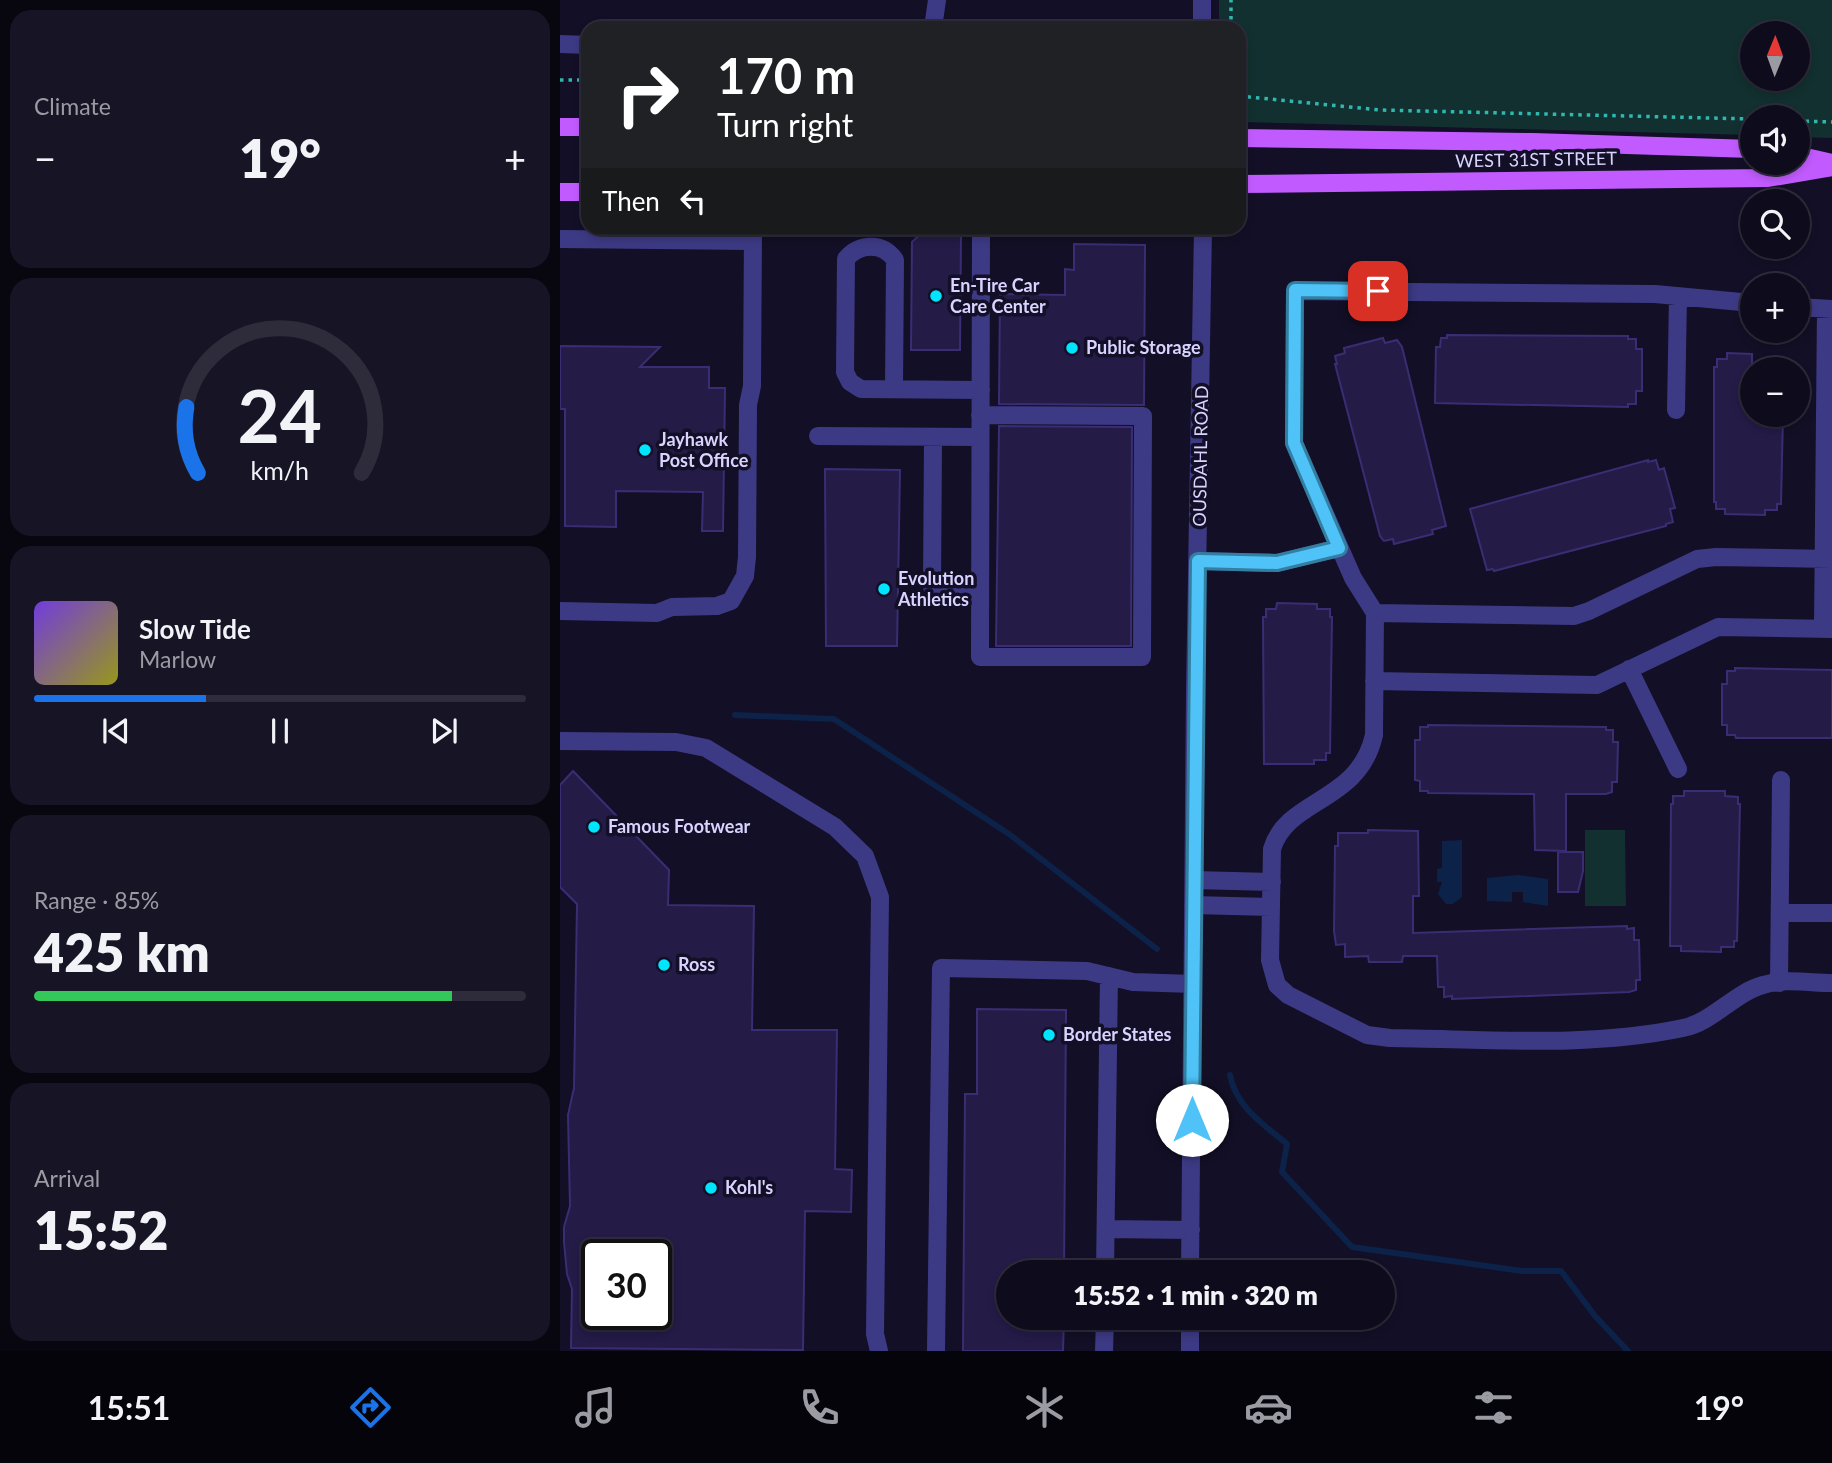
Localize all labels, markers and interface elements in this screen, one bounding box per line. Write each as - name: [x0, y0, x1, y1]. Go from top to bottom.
- north arrow: [1740, 21, 1810, 91]
- map controls: [1740, 21, 1810, 427]
- text: 170 m: [717, 46, 855, 104]
- icon: right: [602, 49, 693, 140]
- text: Climate: [34, 92, 111, 120]
- text: Turn right: [717, 105, 853, 144]
- button: sound: [1740, 105, 1810, 175]
- text: 19°: [239, 127, 321, 189]
- text: −: [34, 135, 56, 181]
- text: +: [504, 135, 526, 181]
- street label: WEST 31ST STREET: [1455, 147, 1617, 171]
- icon: left: [674, 182, 712, 220]
- text: Then: [602, 185, 660, 217]
- button: search: [1740, 189, 1810, 259]
- pin: [1348, 261, 1408, 321]
- icon: arrive: [1359, 272, 1397, 310]
- button: +: [1740, 273, 1810, 343]
- place label: En-Tire Car Care Center: [950, 274, 1046, 317]
- marker: En-Tire Car Care Center: [928, 288, 944, 304]
- place label: Public Storage: [1086, 336, 1201, 358]
- marker: Public Storage: [1064, 340, 1080, 356]
- button: −: [1740, 357, 1810, 427]
- text: 24: [238, 372, 322, 460]
- street label: OUSDAHL ROAD: [1188, 385, 1212, 527]
- place label: Jayhawk Post Office: [659, 428, 749, 471]
- marker: Jayhawk Post Office: [637, 442, 653, 458]
- text: km/h: [251, 455, 309, 485]
- place label: Evolution Athletics: [897, 567, 974, 610]
- marker: Evolution Athletics: [876, 581, 892, 597]
- text: Slow Tide: [139, 613, 251, 645]
- text: Marlow: [139, 645, 216, 673]
- icon: previous: [97, 712, 135, 750]
- icon: pause: [261, 712, 299, 750]
- icon: next: [425, 712, 463, 750]
- place label: Famous Footwear: [608, 815, 751, 837]
- marker: Famous Footwear: [586, 819, 602, 835]
- text: Range · 85%: [34, 886, 159, 914]
- text: 425 km: [34, 921, 210, 983]
- place label: Ross: [678, 953, 715, 975]
- marker: Ross: [656, 957, 672, 973]
- place label: Border States: [1063, 1023, 1171, 1045]
- marker: Border States: [1041, 1027, 1057, 1043]
- position arrow: [1155, 1083, 1229, 1157]
- text: Arrival: [34, 1164, 100, 1192]
- place label: Kohl's: [725, 1176, 773, 1198]
- marker: Kohl's: [703, 1180, 719, 1196]
- text: 15:52: [34, 1199, 168, 1261]
- speed limit sign: 30: [581, 1239, 672, 1330]
- text: 15:52 · 1 min · 320 m: [1073, 1279, 1318, 1311]
- icon: directions: [346, 1383, 395, 1432]
- icon: music: [571, 1383, 620, 1432]
- icon: phone: [795, 1383, 844, 1432]
- icon: climate: [1020, 1383, 1069, 1432]
- icon: car: [1244, 1383, 1293, 1432]
- icon: filters: [1469, 1383, 1518, 1432]
- text: 15:51: [88, 1388, 170, 1427]
- text: 19°: [1694, 1388, 1744, 1427]

